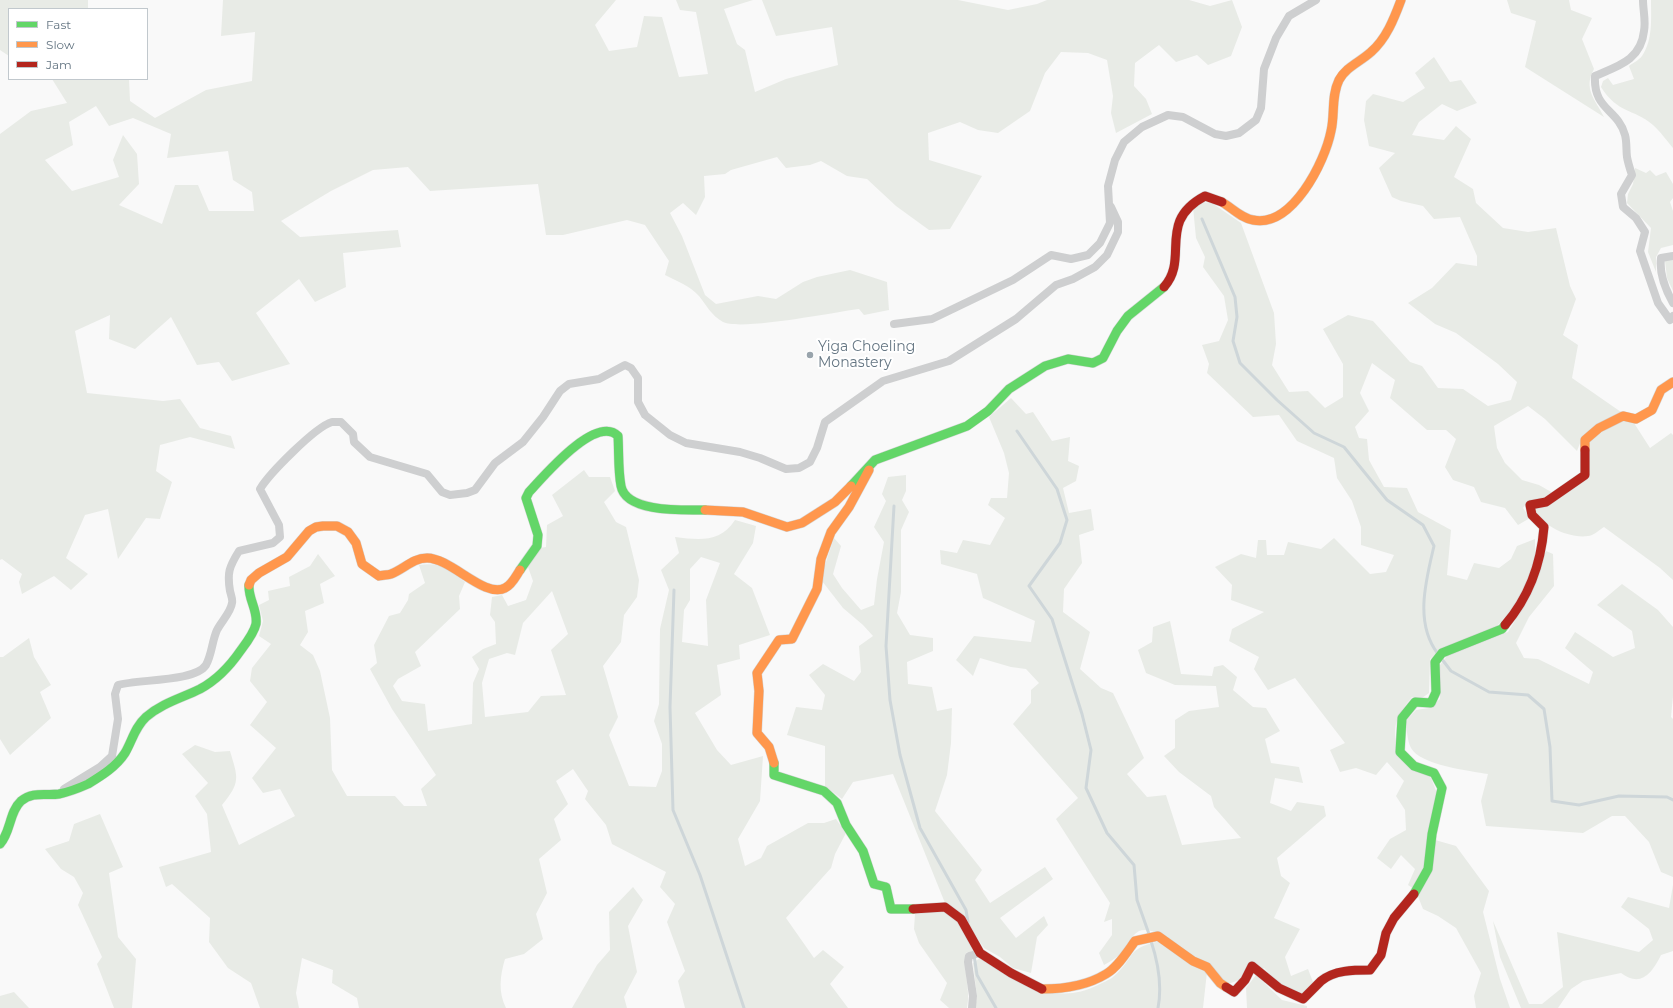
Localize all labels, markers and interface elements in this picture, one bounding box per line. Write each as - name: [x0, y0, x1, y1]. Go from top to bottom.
- legend: [8, 8, 148, 80]
- text: Fast: [46, 17, 71, 32]
- text: Slow: [46, 37, 75, 52]
- text: Jam: [46, 57, 72, 72]
- place label: Yiga Choeling Monastery: [818, 339, 915, 372]
- marker: Yiga Choeling Monastery: [805, 350, 815, 360]

